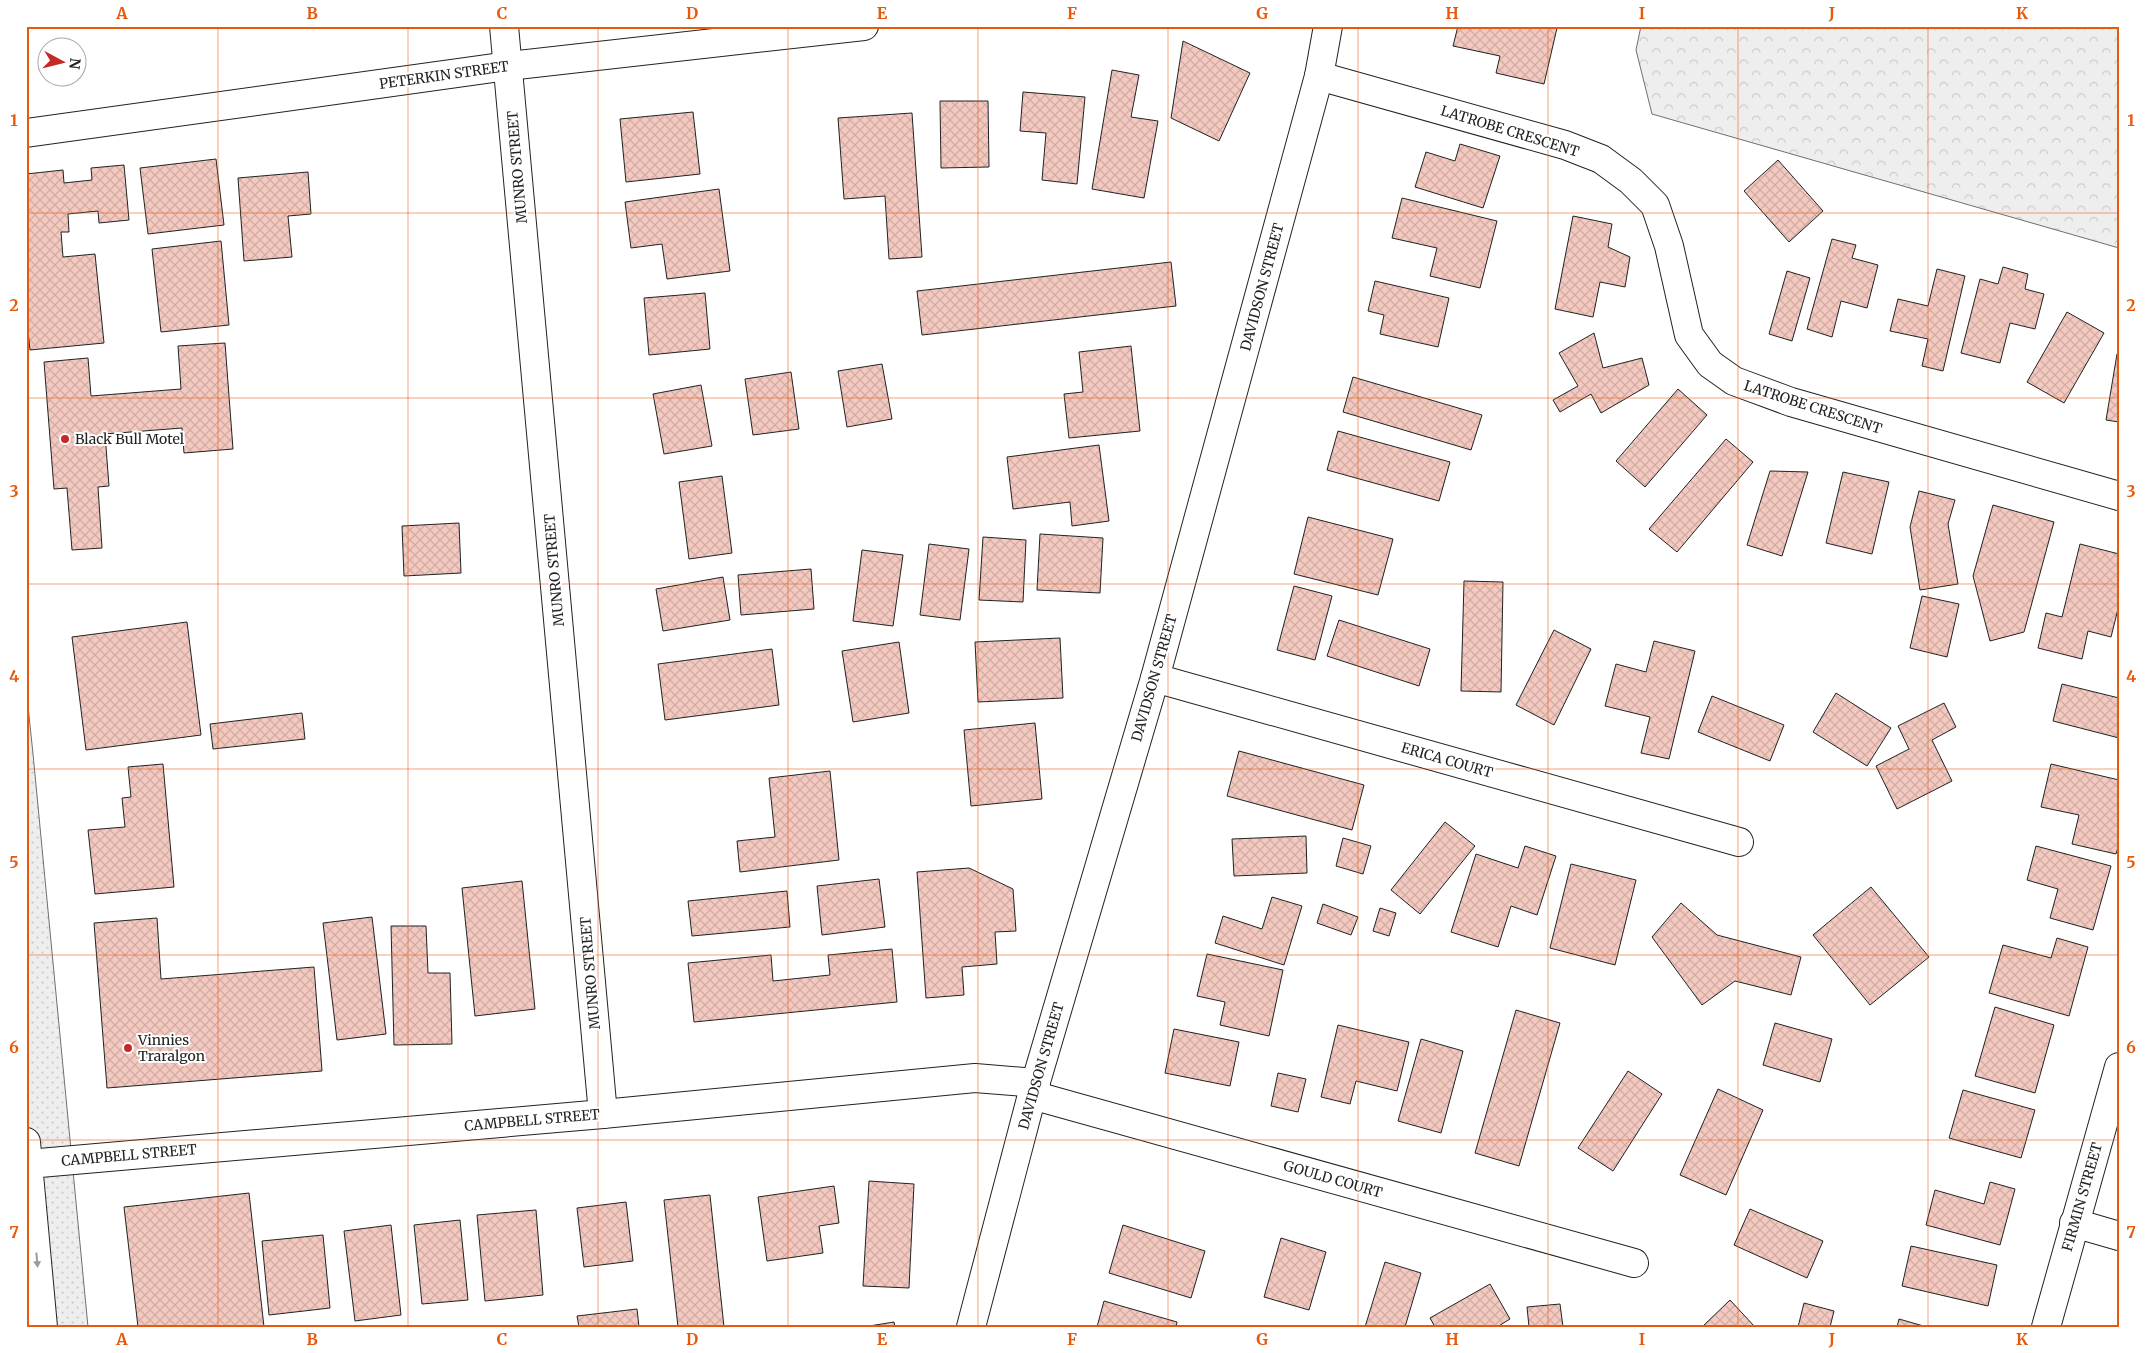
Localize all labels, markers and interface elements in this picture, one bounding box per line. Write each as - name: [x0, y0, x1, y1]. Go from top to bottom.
- text: A: [115, 3, 128, 23]
- text: B: [306, 3, 318, 23]
- text: C: [497, 3, 507, 23]
- text: D: [686, 3, 698, 23]
- text: E: [877, 3, 888, 23]
- text: F: [1067, 3, 1077, 23]
- text: G: [1256, 3, 1268, 23]
- text: H: [1445, 3, 1459, 23]
- text: I: [1639, 3, 1645, 23]
- text: J: [1828, 3, 1835, 23]
- text: K: [2016, 3, 2028, 23]
- north arrow: [38, 38, 88, 88]
- text: N: [65, 57, 85, 70]
- street label: PETERKIN STREET: [378, 57, 510, 93]
- street label: LATROBE CRESCENT: [1439, 101, 1582, 161]
- text: 1: [10, 110, 18, 130]
- street label: MUNRO STREET: [503, 110, 531, 224]
- text: 1: [2127, 110, 2135, 130]
- street label: DAVIDSON STREET: [1236, 221, 1288, 353]
- text: 2: [9, 295, 19, 315]
- text: 2: [2126, 295, 2136, 315]
- street label: LATROBE CRESCENT: [1742, 376, 1884, 438]
- place label: Black Bull Motel: [75, 430, 185, 448]
- marker: Black Bull Motel: [59, 433, 71, 445]
- text: 3: [9, 481, 19, 501]
- text: 3: [2126, 481, 2136, 501]
- street label: MUNRO STREET: [540, 513, 568, 627]
- street label: DAVIDSON STREET: [1127, 612, 1181, 744]
- text: 4: [9, 666, 19, 686]
- text: 4: [2126, 666, 2136, 686]
- street label: ERICA COURT: [1399, 738, 1495, 782]
- text: 5: [9, 852, 19, 872]
- text: 5: [2126, 852, 2136, 872]
- street label: MUNRO STREET: [576, 916, 604, 1030]
- street label: DAVIDSON STREET: [1014, 1000, 1068, 1132]
- place label: Vinnies Traralgon: [137, 1031, 205, 1065]
- text: 6: [9, 1037, 19, 1057]
- text: 6: [2126, 1037, 2136, 1057]
- marker: Vinnies Traralgon: [122, 1042, 134, 1054]
- street label: CAMPBELL STREET: [464, 1105, 601, 1135]
- street label: CAMPBELL STREET: [61, 1140, 198, 1170]
- street label: FIRMIN STREET: [2058, 1140, 2106, 1253]
- street label: GOULD COURT: [1281, 1156, 1385, 1202]
- text: 7: [9, 1222, 19, 1242]
- text: 7: [2126, 1222, 2136, 1242]
- one-way arrow: [33, 1253, 41, 1269]
- text: A: [115, 1329, 128, 1349]
- text: B: [306, 1329, 318, 1349]
- text: C: [497, 1329, 507, 1349]
- text: D: [686, 1329, 698, 1349]
- text: E: [877, 1329, 888, 1349]
- text: F: [1067, 1329, 1077, 1349]
- text: G: [1256, 1329, 1268, 1349]
- text: H: [1445, 1329, 1459, 1349]
- text: I: [1639, 1329, 1645, 1349]
- text: J: [1828, 1329, 1835, 1349]
- text: K: [2016, 1329, 2028, 1349]

